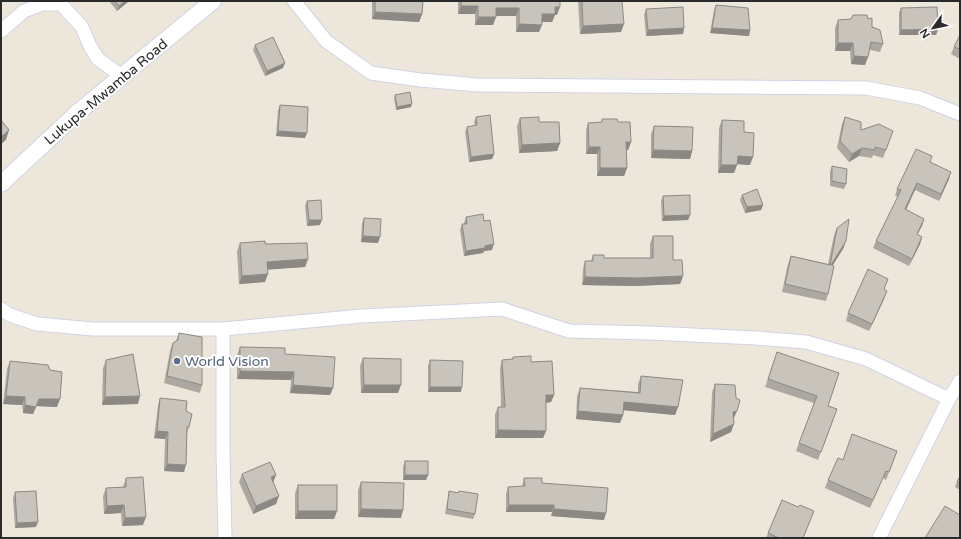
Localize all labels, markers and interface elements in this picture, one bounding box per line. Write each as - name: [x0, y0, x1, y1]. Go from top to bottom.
- north arrow: [913, 8, 953, 48]
- text: N: [917, 26, 933, 40]
- street label: Lukupa-Mwamba Road: [41, 35, 171, 149]
- place label: World Vision: [185, 353, 269, 370]
- marker: World Vision: [172, 356, 182, 366]

